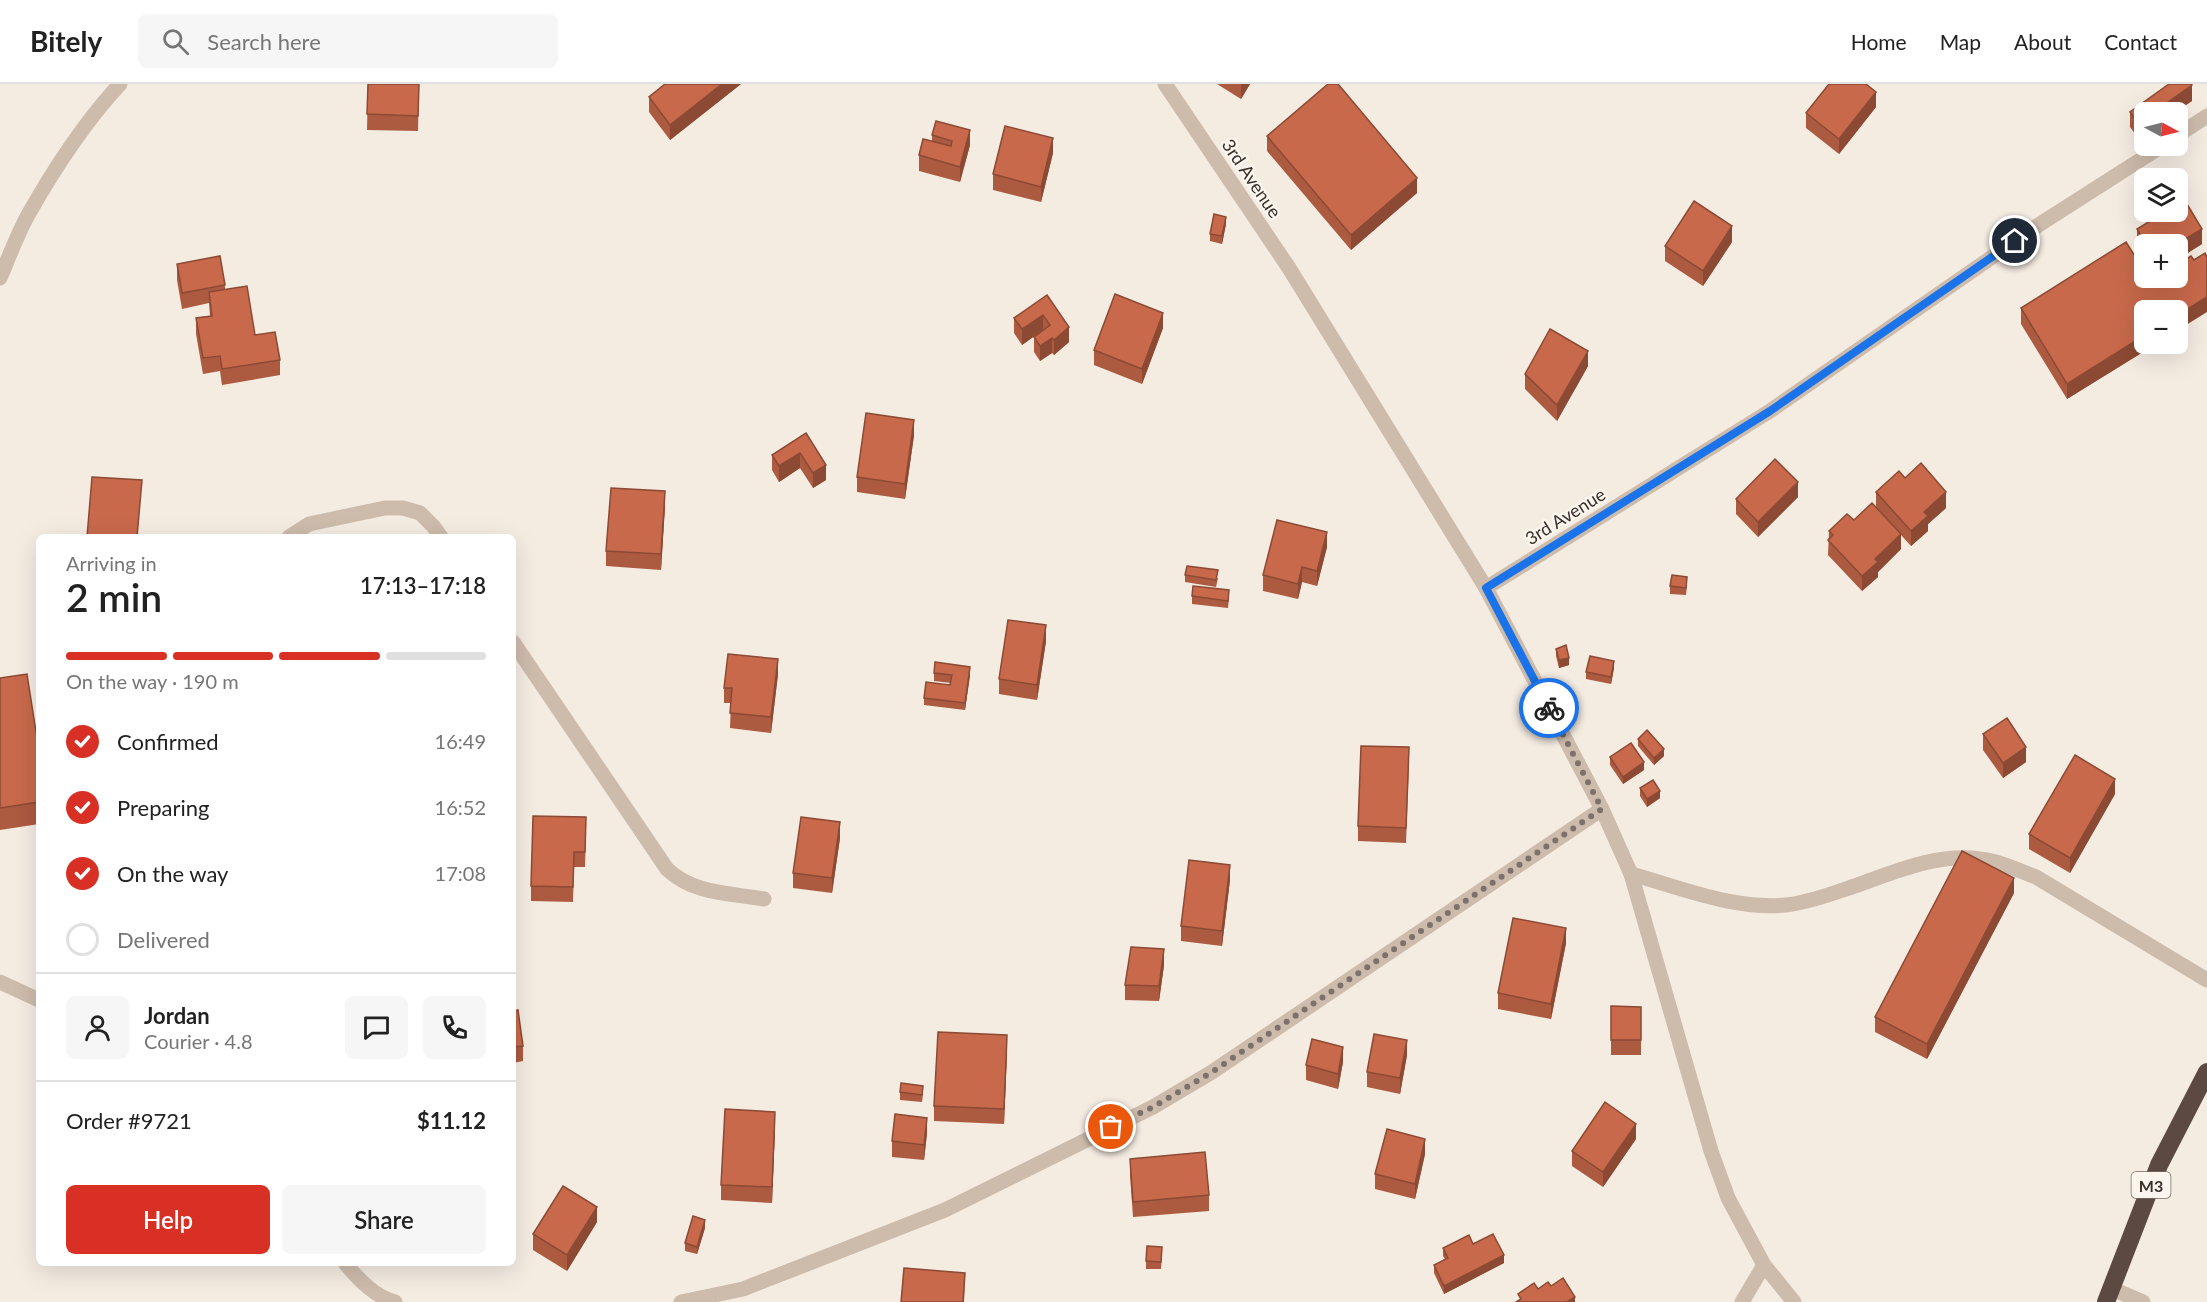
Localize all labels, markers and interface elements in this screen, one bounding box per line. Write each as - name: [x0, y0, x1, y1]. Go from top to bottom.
- search box: [138, 14, 558, 68]
- text: Bitely: [30, 24, 102, 58]
- icon: search: [159, 25, 192, 58]
- text: Search here: [207, 28, 321, 55]
- text: Home: [1851, 29, 1907, 54]
- text: Map: [1940, 29, 1981, 54]
- text: About: [2014, 29, 2071, 54]
- text: Contact: [2104, 29, 2177, 54]
- north arrow: [2134, 102, 2188, 156]
- map controls: [2134, 102, 2188, 354]
- street label: 3rd Avenue: [1218, 134, 1286, 222]
- button: layers: [2134, 168, 2188, 222]
- pin: [1989, 215, 2040, 266]
- icon: home: [1998, 224, 2031, 257]
- button: +: [2134, 234, 2188, 288]
- button: −: [2134, 300, 2188, 354]
- street label: 3rd Avenue: [1521, 483, 1609, 549]
- text: Arriving in: [66, 551, 157, 575]
- text: 17:13–17:18: [360, 572, 486, 599]
- text: 2 min: [66, 574, 162, 620]
- text: On the way · 190 m: [66, 669, 239, 693]
- courier: [1519, 678, 1579, 738]
- icon: bike: [1533, 692, 1566, 725]
- icon: check: [66, 725, 99, 758]
- text: Confirmed: [117, 728, 219, 755]
- text: 16:49: [435, 729, 486, 753]
- icon: check: [66, 791, 99, 824]
- text: Preparing: [117, 794, 209, 821]
- text: 16:52: [435, 795, 486, 819]
- icon: check: [66, 857, 99, 890]
- text: On the way: [117, 860, 228, 887]
- text: 17:08: [435, 861, 486, 885]
- text: Delivered: [117, 926, 210, 953]
- button: person: [66, 996, 129, 1059]
- button: chat: [345, 996, 408, 1059]
- button: phone: [423, 996, 486, 1059]
- text: Jordan: [144, 1002, 210, 1029]
- text: Courier · 4.8: [144, 1029, 253, 1053]
- pin: [1085, 1101, 1136, 1152]
- text: Order #9721: [66, 1107, 192, 1134]
- text: $11.12: [417, 1107, 486, 1134]
- icon: bag: [1094, 1110, 1127, 1143]
- road number: M3: [2132, 1172, 2170, 1198]
- button: Help: [66, 1185, 270, 1254]
- button: Share: [282, 1185, 486, 1254]

